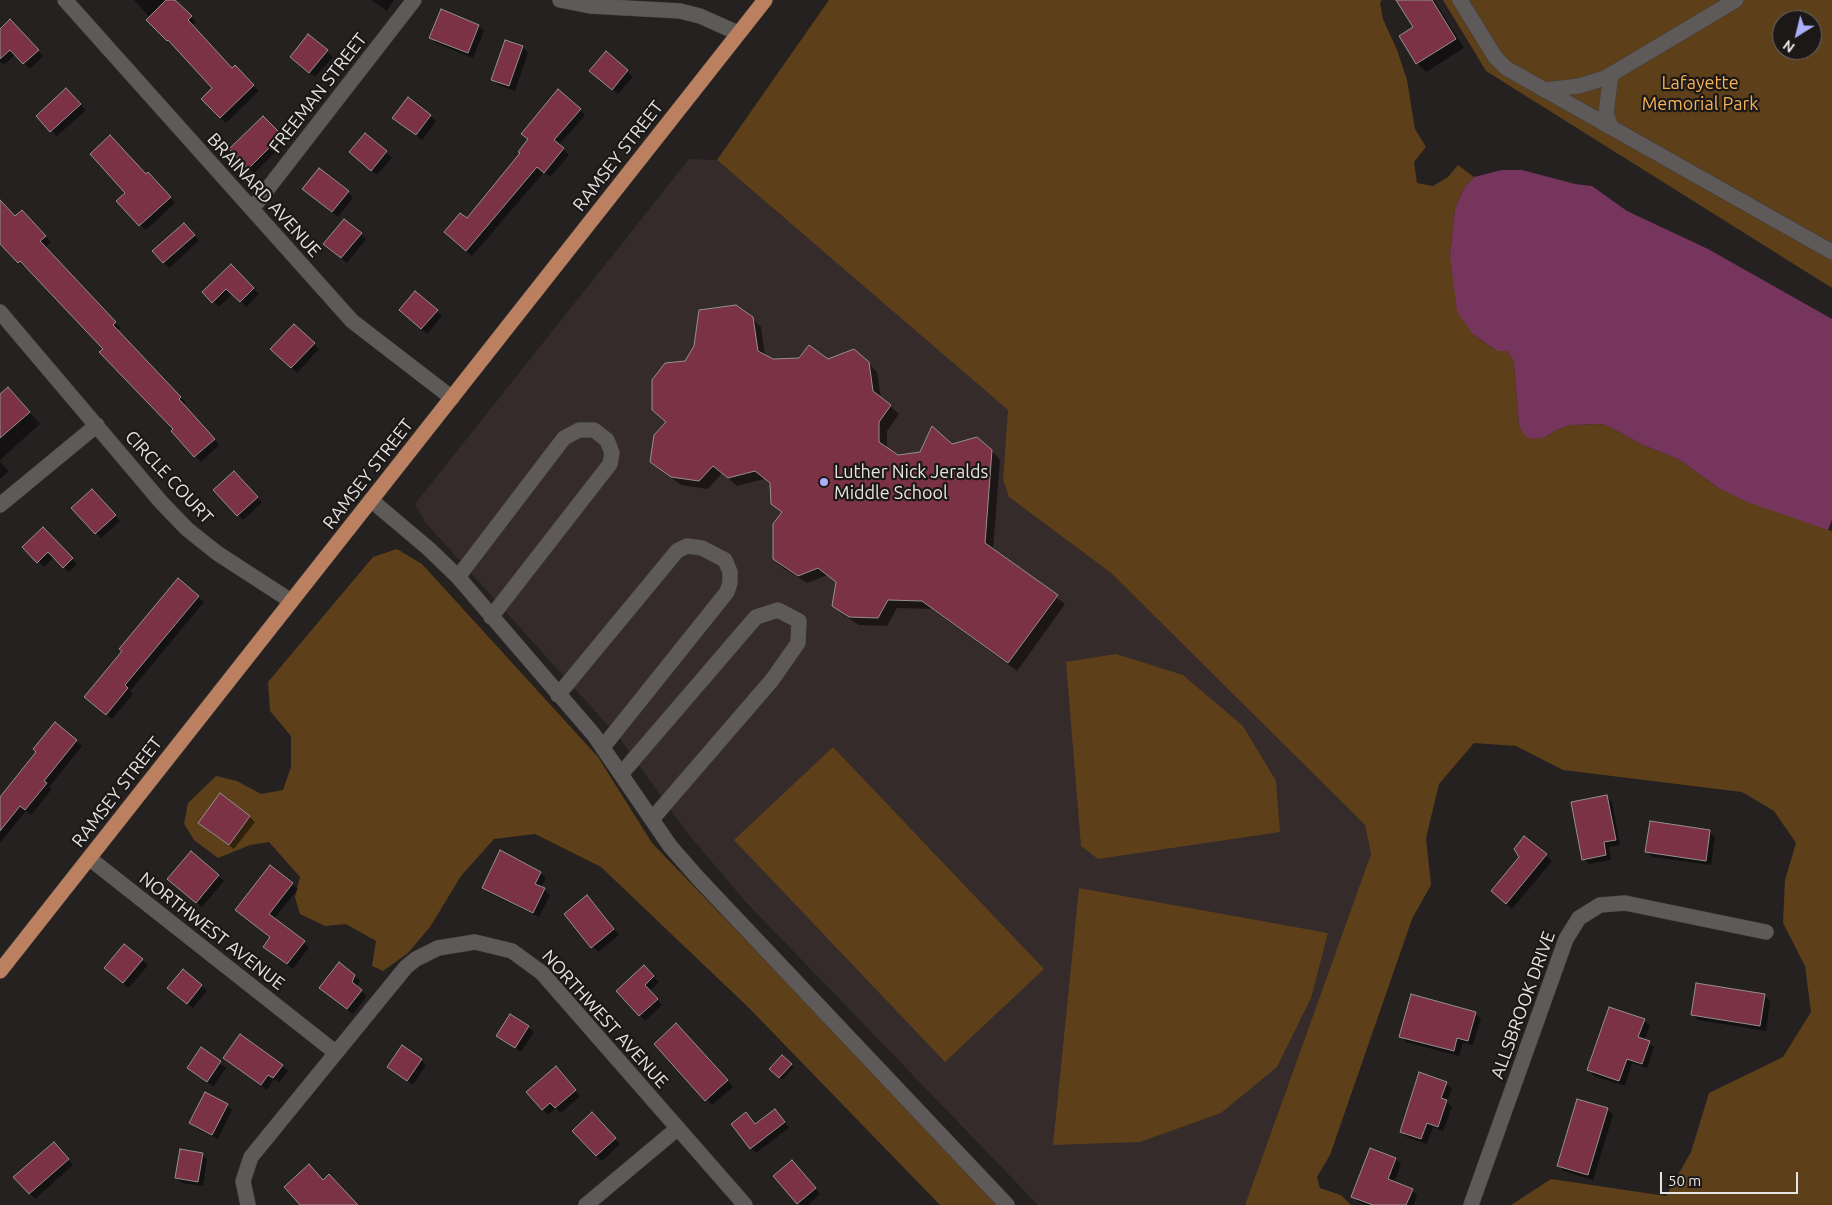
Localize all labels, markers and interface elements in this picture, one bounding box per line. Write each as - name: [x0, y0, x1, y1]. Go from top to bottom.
- north arrow: [1772, 10, 1822, 60]
- street label: FREEMAN STREET: [265, 29, 371, 157]
- text: N: [1780, 37, 1798, 56]
- park label: Lafayette Memorial Park: [1642, 72, 1758, 115]
- street label: RAMSEY STREET: [568, 97, 668, 215]
- street label: BRAINARD AVENUE: [203, 128, 325, 262]
- street label: RAMSEY STREET: [318, 415, 418, 533]
- street label: CIRCLE COURT: [120, 426, 218, 528]
- place label: Luther Nick Jeralds Middle School: [834, 461, 988, 504]
- marker: Luther Nick Jeralds Middle School: [818, 476, 830, 488]
- street label: RAMSEY STREET: [67, 733, 167, 851]
- street label: NORTHWEST AVENUE: [135, 868, 289, 994]
- street label: ALLSBROOK DRIVE: [1486, 928, 1560, 1082]
- street label: NORTHWEST AVENUE: [537, 945, 673, 1093]
- scale bar: [1662, 1162, 1800, 1194]
- text: 50 m: [1668, 1172, 1701, 1189]

